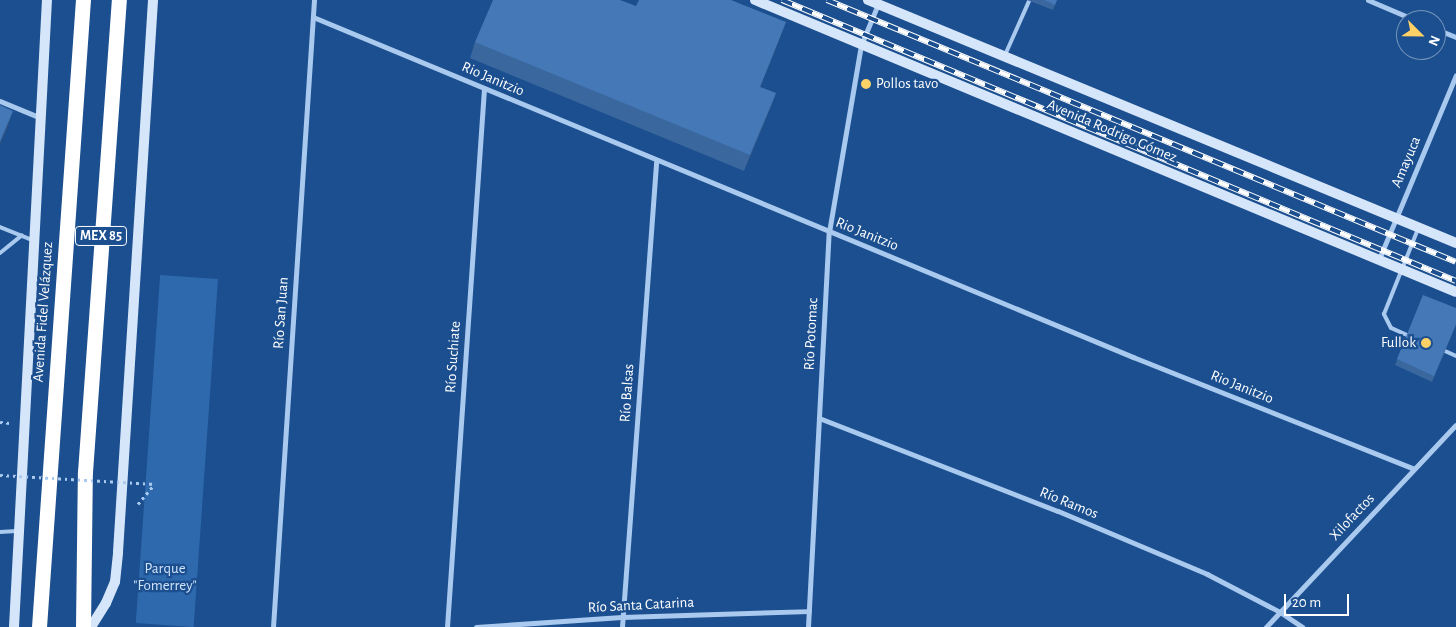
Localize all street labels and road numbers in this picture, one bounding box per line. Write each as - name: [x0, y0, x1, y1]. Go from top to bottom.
- street label: Rio Janitzio: [459, 58, 527, 100]
- street label: Avenida Rodrigo Gómez: [1044, 95, 1180, 167]
- street label: Amayuca: [1387, 134, 1425, 190]
- street label: Rio Janitzio: [833, 213, 901, 255]
- road number: MEX 85: [75, 225, 127, 248]
- street label: Avenida Fidel Velázquez: [29, 241, 57, 383]
- street label: Río San Juan: [270, 276, 292, 350]
- street label: Río Potomac: [800, 297, 822, 371]
- street label: Río Suchiate: [442, 320, 464, 394]
- street label: Río Balsas: [616, 363, 638, 423]
- street label: Rio Janitzio: [1208, 366, 1276, 408]
- street label: Río Ramos: [1037, 483, 1101, 523]
- street label: Xilofactos: [1326, 490, 1378, 544]
- street label: Río Santa Catarina: [587, 593, 695, 617]

